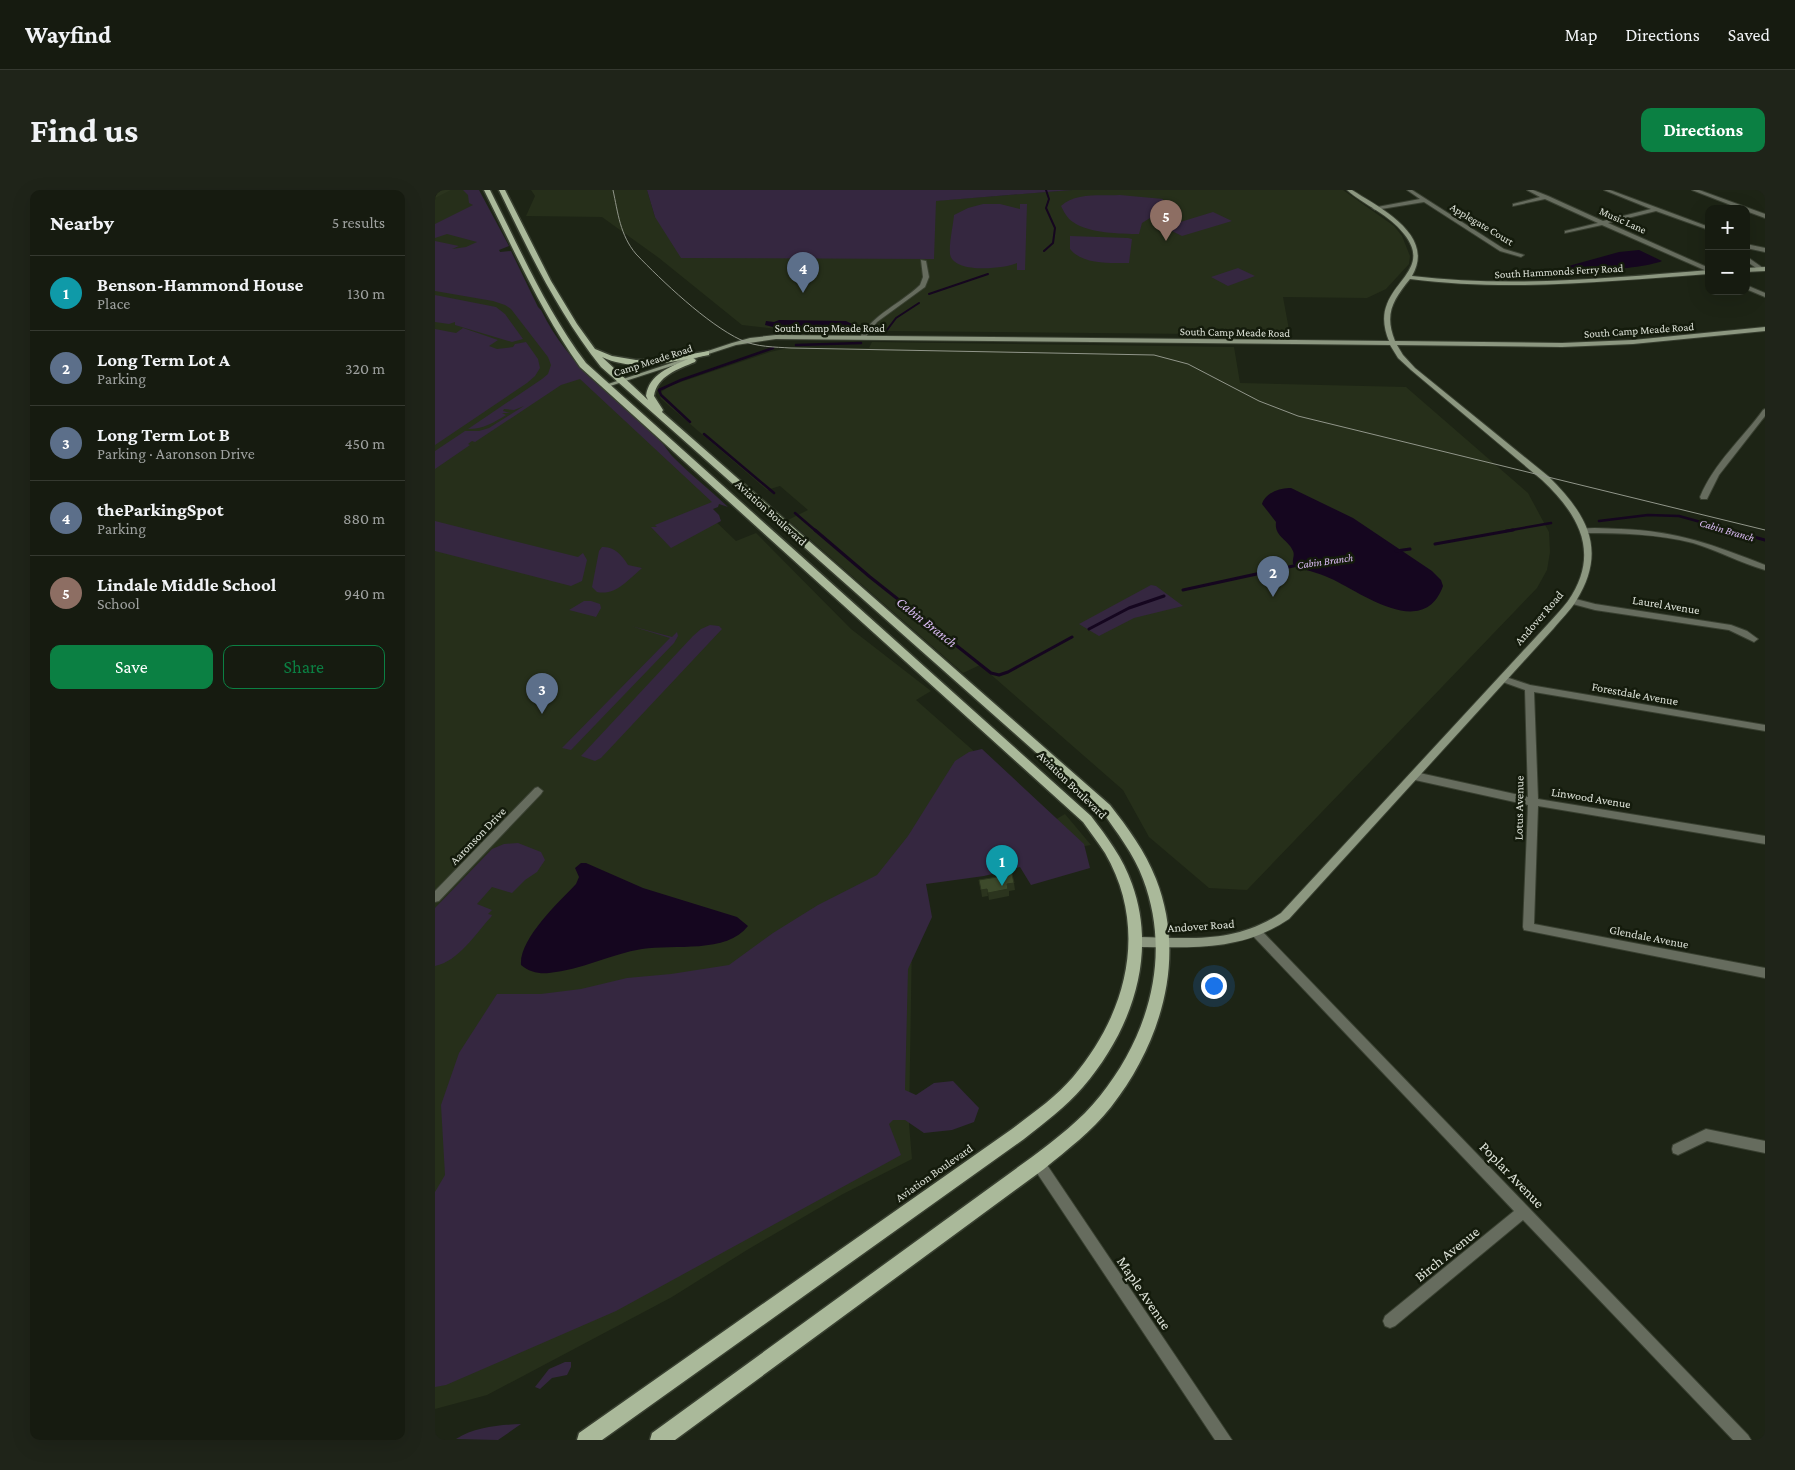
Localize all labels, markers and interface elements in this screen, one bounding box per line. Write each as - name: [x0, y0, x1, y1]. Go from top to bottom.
- text: Wayfind: [25, 21, 111, 48]
- text: Map: [1565, 25, 1597, 45]
- text: Directions: [1625, 25, 1700, 45]
- text: Saved: [1728, 25, 1770, 45]
- button: Directions: [1641, 108, 1765, 152]
- text: Find us: [30, 111, 138, 150]
- pin: 5: [1150, 200, 1182, 241]
- street label: Applegate Court: [1448, 200, 1516, 249]
- street label: Music Lane: [1598, 204, 1648, 236]
- map controls: [1705, 205, 1750, 295]
- button: +: [1705, 205, 1750, 250]
- text: Nearby: [50, 211, 114, 235]
- text: 5 results: [332, 214, 385, 231]
- button: −: [1705, 250, 1750, 295]
- pin: 4: [787, 252, 819, 293]
- street label: South Hammonds Ferry Road: [1494, 262, 1624, 281]
- text: Benson-Hammond House: [97, 274, 303, 295]
- text: 1: [63, 285, 69, 302]
- text: 130 m: [347, 285, 385, 302]
- text: Place: [97, 295, 130, 312]
- street label: South Camp Meade Road: [1584, 320, 1695, 341]
- street label: South Camp Meade Road: [775, 322, 885, 335]
- street label: South Camp Meade Road: [1180, 325, 1290, 340]
- street label: Camp Meade Road: [612, 342, 694, 379]
- text: Long Term Lot A: [97, 349, 230, 370]
- text: 2: [62, 360, 70, 377]
- text: 320 m: [345, 360, 385, 377]
- text: Parking: [97, 370, 146, 387]
- text: Long Term Lot B: [97, 424, 230, 445]
- text: 3: [62, 435, 70, 452]
- text: 450 m: [344, 435, 385, 452]
- text: Parking · Aaronson Drive: [97, 445, 255, 462]
- street label: Aviation Boulevard: [732, 477, 810, 549]
- text: theParkingSpot: [97, 499, 224, 520]
- text: 4: [62, 510, 70, 527]
- text: 880 m: [343, 510, 385, 527]
- water label: Cabin Branch: [1698, 516, 1756, 544]
- text: Parking: [97, 520, 146, 537]
- water label: Cabin Branch: [1296, 551, 1354, 571]
- pin: 2: [1257, 556, 1289, 597]
- text: Lindale Middle School: [97, 574, 276, 595]
- text: 5: [62, 585, 70, 602]
- text: 940 m: [344, 585, 385, 602]
- street label: Andover Road: [1512, 588, 1567, 648]
- street label: Laurel Avenue: [1631, 593, 1701, 617]
- water label: Cabin Branch: [894, 594, 960, 651]
- text: School: [97, 595, 140, 612]
- button: Save: [50, 645, 213, 689]
- button: Share: [223, 645, 385, 689]
- pin: 3: [526, 673, 558, 714]
- street label: Forestdale Avenue: [1591, 680, 1679, 708]
- street label: Aviation Boulevard: [1034, 748, 1110, 822]
- street label: Lotus Avenue: [1511, 776, 1527, 840]
- street label: Linwood Avenue: [1550, 785, 1632, 811]
- street label: Aaronson Drive: [447, 804, 509, 868]
- pin: 1: [986, 845, 1018, 886]
- street label: Andover Road: [1167, 917, 1236, 935]
- street label: Glendale Avenue: [1608, 922, 1690, 952]
- your location: [1201, 973, 1227, 999]
- street label: Poplar Avenue: [1476, 1139, 1548, 1212]
- street label: Aviation Boulevard: [893, 1141, 976, 1205]
- street label: Birch Avenue: [1412, 1223, 1483, 1285]
- street label: Maple Avenue: [1113, 1253, 1175, 1334]

